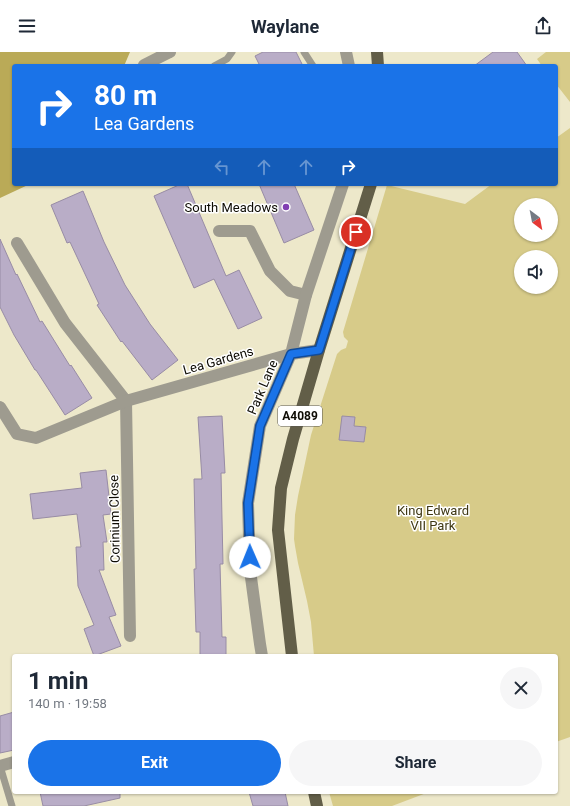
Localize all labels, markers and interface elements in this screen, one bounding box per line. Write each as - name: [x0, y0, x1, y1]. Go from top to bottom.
- icon: menu: [16, 15, 38, 37]
- icon: share: [532, 15, 554, 37]
- text: Waylane: [251, 16, 319, 37]
- text: 80 m: [94, 79, 157, 112]
- icon: right: [28, 80, 80, 132]
- text: Lea Gardens: [94, 113, 194, 134]
- icon: left: [211, 156, 233, 178]
- icon: ahead: [253, 156, 275, 178]
- icon: ahead: [295, 156, 317, 178]
- icon: right: [337, 156, 359, 178]
- north arrow: [514, 198, 558, 242]
- map controls: [514, 198, 558, 294]
- place label: South Meadows: [185, 200, 278, 215]
- marker: South Meadows: [281, 202, 291, 212]
- pin: [339, 215, 373, 249]
- icon: arrive: [345, 221, 367, 243]
- button: sound: [514, 250, 558, 294]
- street label: Lea Gardens: [181, 343, 255, 378]
- street label: Park Lane: [244, 358, 281, 417]
- road number: A4089: [278, 406, 322, 426]
- street label: Corinium Close: [106, 475, 123, 563]
- park label: King Edward VII Park: [397, 503, 469, 533]
- position arrow: [229, 536, 271, 578]
- text: 1 min: [28, 667, 88, 695]
- button: close: [500, 667, 542, 709]
- text: 140 m · 19:58: [28, 696, 107, 711]
- button: Exit: [28, 740, 281, 786]
- button: Share: [289, 740, 542, 786]

